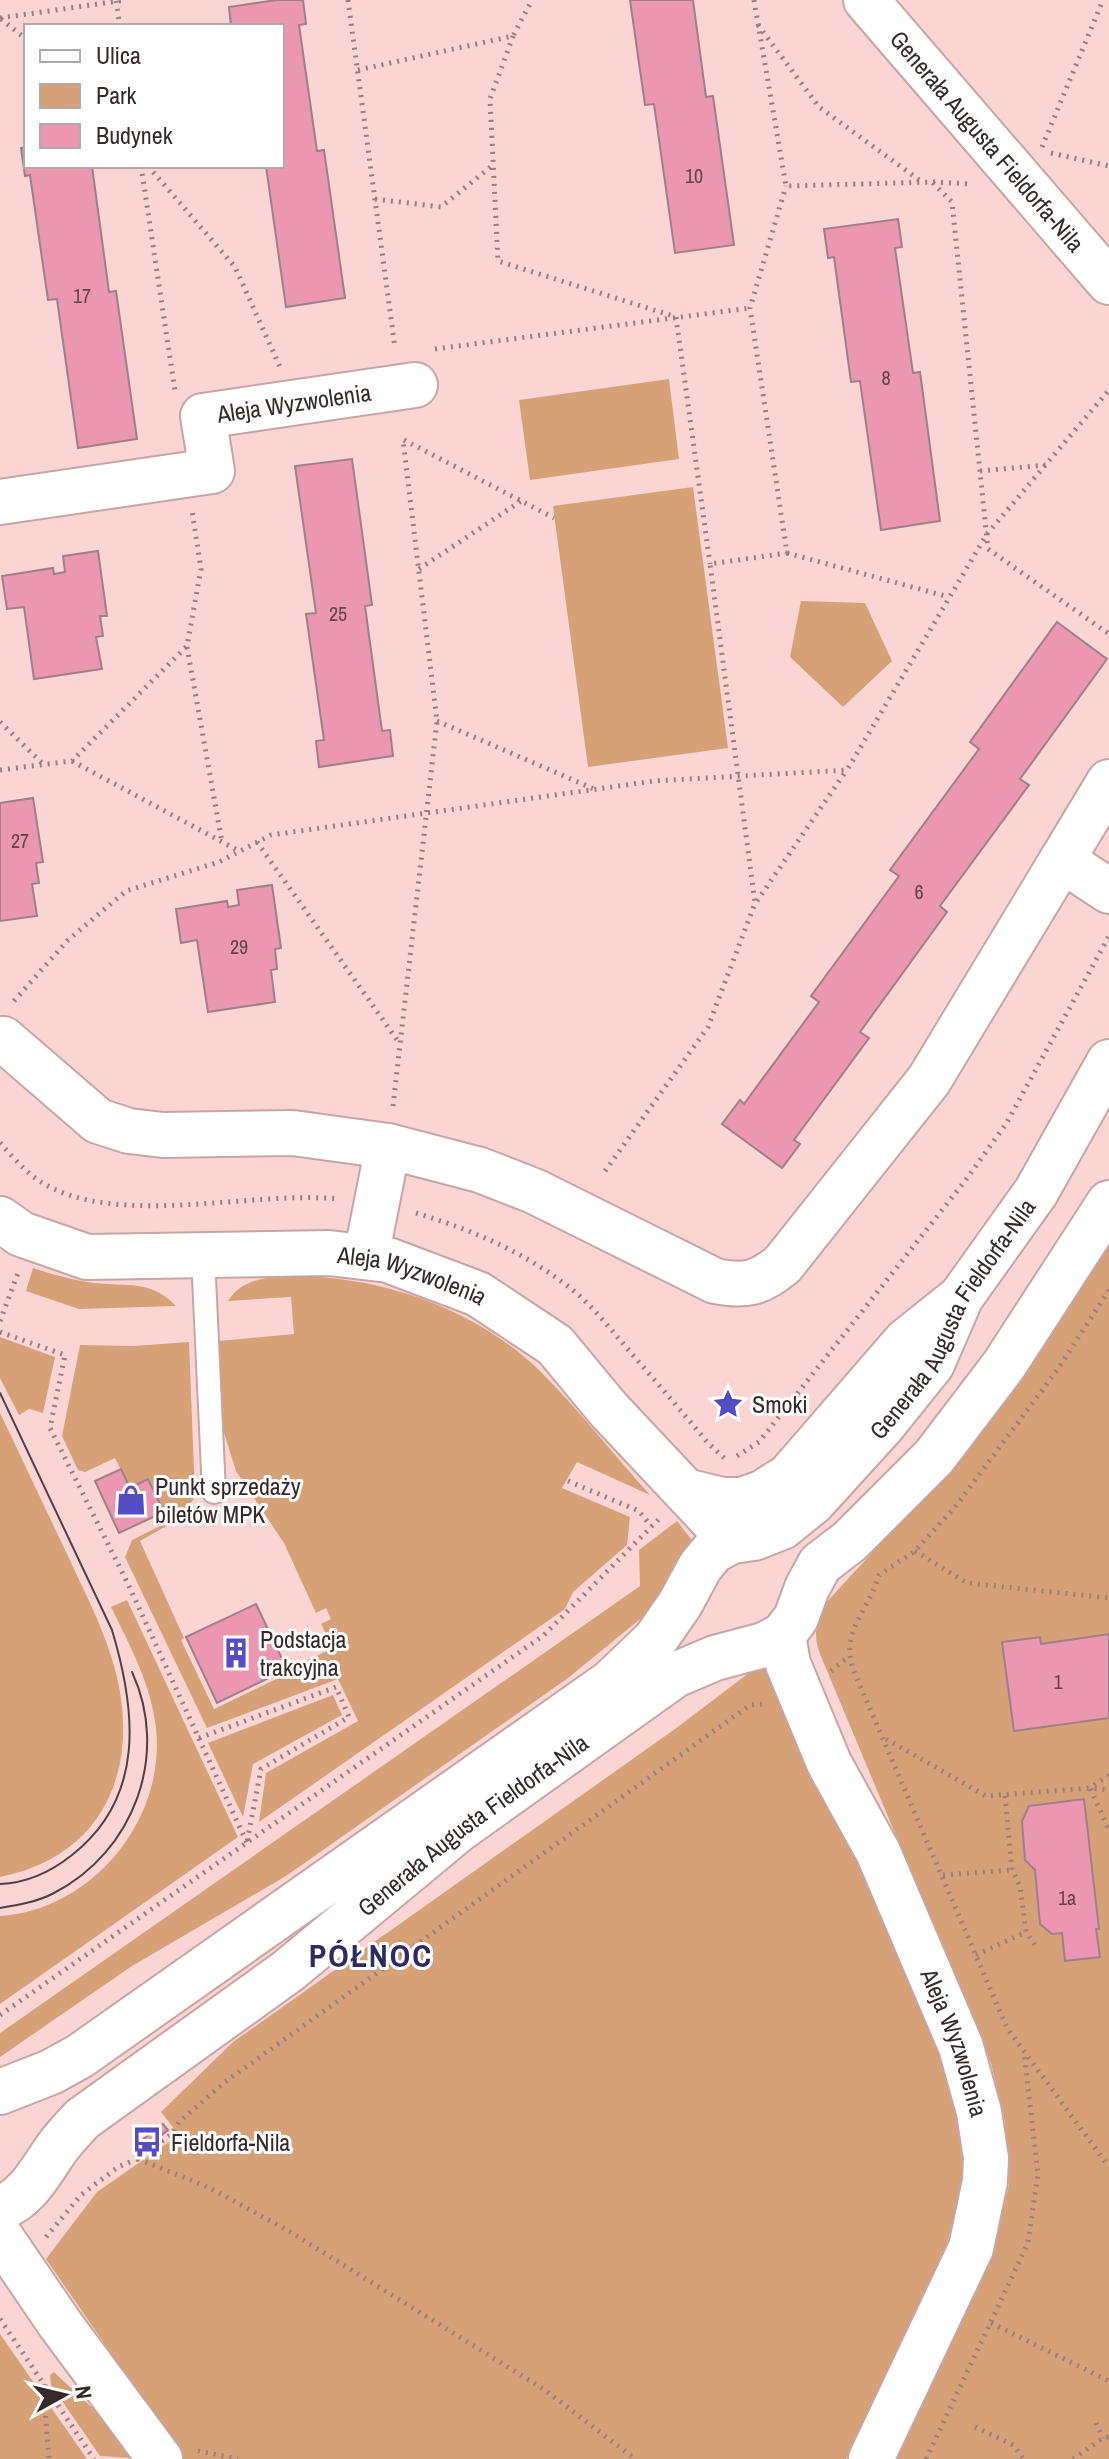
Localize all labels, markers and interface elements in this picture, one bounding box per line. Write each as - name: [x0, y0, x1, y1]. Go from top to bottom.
- street label: Generała Augusta Fieldorfa-Nila: [883, 23, 1092, 258]
- legend: [24, 24, 284, 168]
- text: Ulica: [96, 39, 141, 71]
- text: Park: [96, 79, 137, 111]
- text: Budynek: [96, 119, 173, 151]
- house number: 10: [685, 162, 703, 189]
- house number: 17: [73, 282, 91, 309]
- house number: 8: [881, 364, 891, 391]
- street label: Aleja Wyzwolenia: [214, 376, 373, 430]
- house number: 25: [329, 600, 347, 627]
- house number: 27: [11, 827, 29, 854]
- house number: 6: [914, 878, 924, 905]
- house number: 29: [230, 933, 248, 960]
- street label: Generała Augusta Fieldorfa-Nila: [862, 1192, 1042, 1446]
- street label: Aleja Wyzwolenia: [335, 1238, 494, 1312]
- place icon: Smoki: [711, 1387, 745, 1421]
- place label: Smoki: [752, 1388, 808, 1420]
- place label: Punkt sprzedaży biletów MPK: [155, 1470, 301, 1530]
- shop icon: Punkt sprzedaży biletów MPK: [114, 1483, 148, 1517]
- place label: Podstacja trakcyjna: [260, 1623, 346, 1683]
- building icon: Podstacja trakcyjna: [219, 1636, 253, 1670]
- house number: 1: [1053, 1668, 1063, 1695]
- street label: Generała Augusta Fieldorfa-Nila: [350, 1726, 594, 1923]
- house number: 1a: [1058, 1884, 1076, 1911]
- district label: PÓŁNOC: [309, 1934, 433, 1977]
- street label: Aleja Wyzwolenia: [913, 1963, 996, 2120]
- bus stop icon: Fieldorfa-Nila: [130, 2125, 164, 2159]
- place label: Fieldorfa-Nila: [171, 2126, 290, 2158]
- north arrow: [24, 2355, 104, 2435]
- text: N: [68, 2384, 100, 2401]

